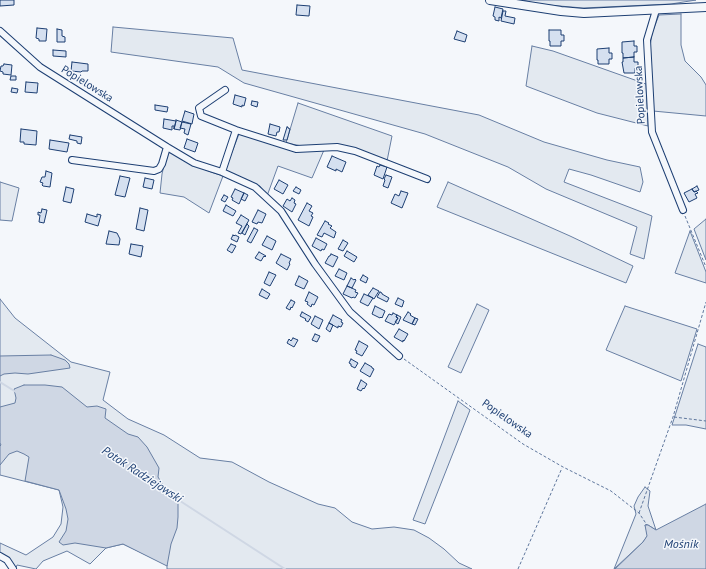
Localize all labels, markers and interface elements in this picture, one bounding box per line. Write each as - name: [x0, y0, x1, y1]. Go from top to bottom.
- street label: Popielowska: [59, 63, 115, 105]
- street label: Popielowska: [632, 65, 648, 125]
- street label: Popielowska: [479, 397, 535, 441]
- water label: Potok Radziejowski: [99, 444, 185, 506]
- water label: Mośnik: [664, 538, 698, 552]

